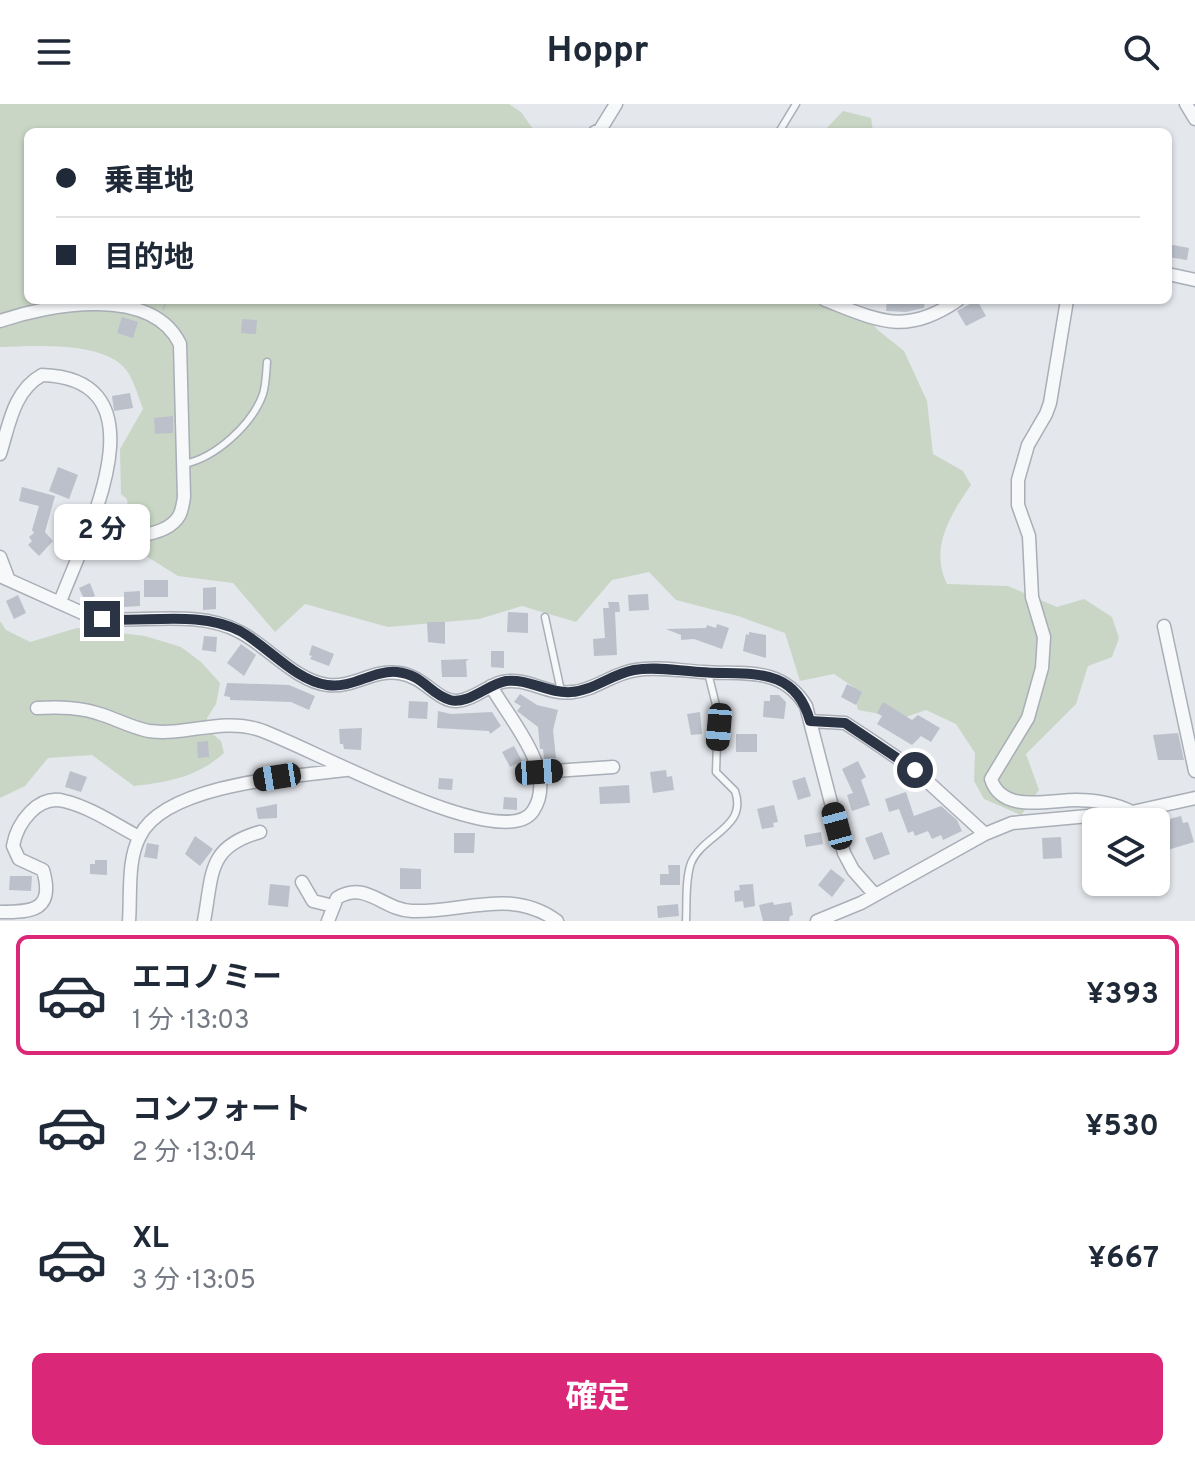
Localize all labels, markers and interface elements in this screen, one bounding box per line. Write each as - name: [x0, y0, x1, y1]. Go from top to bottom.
- text: Hoppr: [547, 29, 648, 75]
- icon: menu: [32, 30, 76, 74]
- icon: search: [1119, 30, 1163, 74]
- text: 乗車地: [104, 164, 194, 201]
- text: 目的地: [104, 241, 194, 278]
- callout: 2 分: [54, 503, 150, 559]
- text: 2 分: [78, 515, 126, 548]
- route end: [84, 601, 120, 637]
- car: [705, 702, 733, 752]
- route start: [897, 752, 933, 788]
- car: [514, 758, 564, 786]
- car: [251, 761, 303, 793]
- car: [819, 800, 855, 852]
- map controls: [1082, 808, 1170, 896]
- button: layers: [1082, 808, 1170, 896]
- icon: car: [36, 959, 108, 1031]
- text: エコノミー: [132, 961, 282, 998]
- text: ¥393: [1086, 977, 1159, 1014]
- text: 1 分 · 13:03: [132, 1005, 250, 1038]
- icon: car: [36, 1091, 108, 1163]
- text: コンフォート: [132, 1093, 311, 1130]
- text: ¥530: [1085, 1109, 1159, 1146]
- text: 2 分 · 13:04: [132, 1137, 256, 1170]
- text: XL: [132, 1221, 169, 1258]
- icon: car: [36, 1223, 108, 1295]
- text: ¥667: [1088, 1241, 1159, 1278]
- text: 3 分 · 13:05: [132, 1265, 256, 1298]
- button: 確定: [32, 1353, 1163, 1445]

